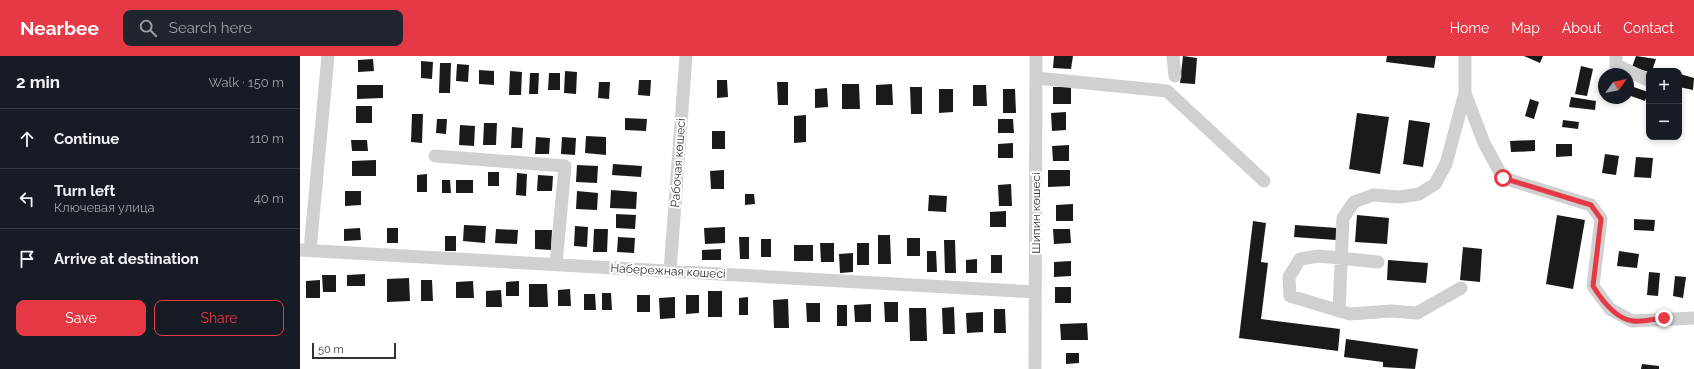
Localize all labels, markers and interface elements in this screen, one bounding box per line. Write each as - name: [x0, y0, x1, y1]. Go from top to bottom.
- search box: [123, 10, 403, 46]
- text: Nearbee: [20, 17, 99, 39]
- icon: search: [137, 17, 159, 39]
- text: Search here: [169, 19, 252, 37]
- text: Home: [1450, 20, 1489, 36]
- text: Map: [1511, 20, 1540, 36]
- text: About: [1562, 20, 1601, 36]
- text: Contact: [1623, 20, 1674, 36]
- north arrow: [1598, 68, 1634, 104]
- map controls: [1646, 68, 1682, 140]
- button: +: [1646, 68, 1682, 104]
- text: 2 min: [16, 72, 60, 92]
- text: Walk · 150 m: [209, 75, 284, 90]
- button: −: [1646, 104, 1682, 140]
- street label: Рабочая көшесі: [668, 118, 688, 208]
- icon: ahead: [16, 128, 38, 150]
- text: Continue: [54, 130, 119, 148]
- text: 110 m: [250, 131, 284, 146]
- route start: [1494, 169, 1512, 187]
- street label: Шипин көшесі: [1029, 172, 1043, 254]
- text: Turn left: [54, 182, 115, 200]
- icon: left: [16, 188, 38, 210]
- text: 40 m: [254, 191, 284, 206]
- text: Ключевая улица: [54, 200, 155, 215]
- icon: arrive: [16, 248, 38, 270]
- text: Arrive at destination: [54, 250, 199, 268]
- street label: Набережная көшесі: [610, 261, 726, 281]
- button: Save: [16, 300, 146, 336]
- button: Share: [154, 300, 284, 336]
- route end: [1655, 309, 1673, 327]
- scale bar: [312, 341, 396, 360]
- text: 50 m: [318, 343, 344, 356]

